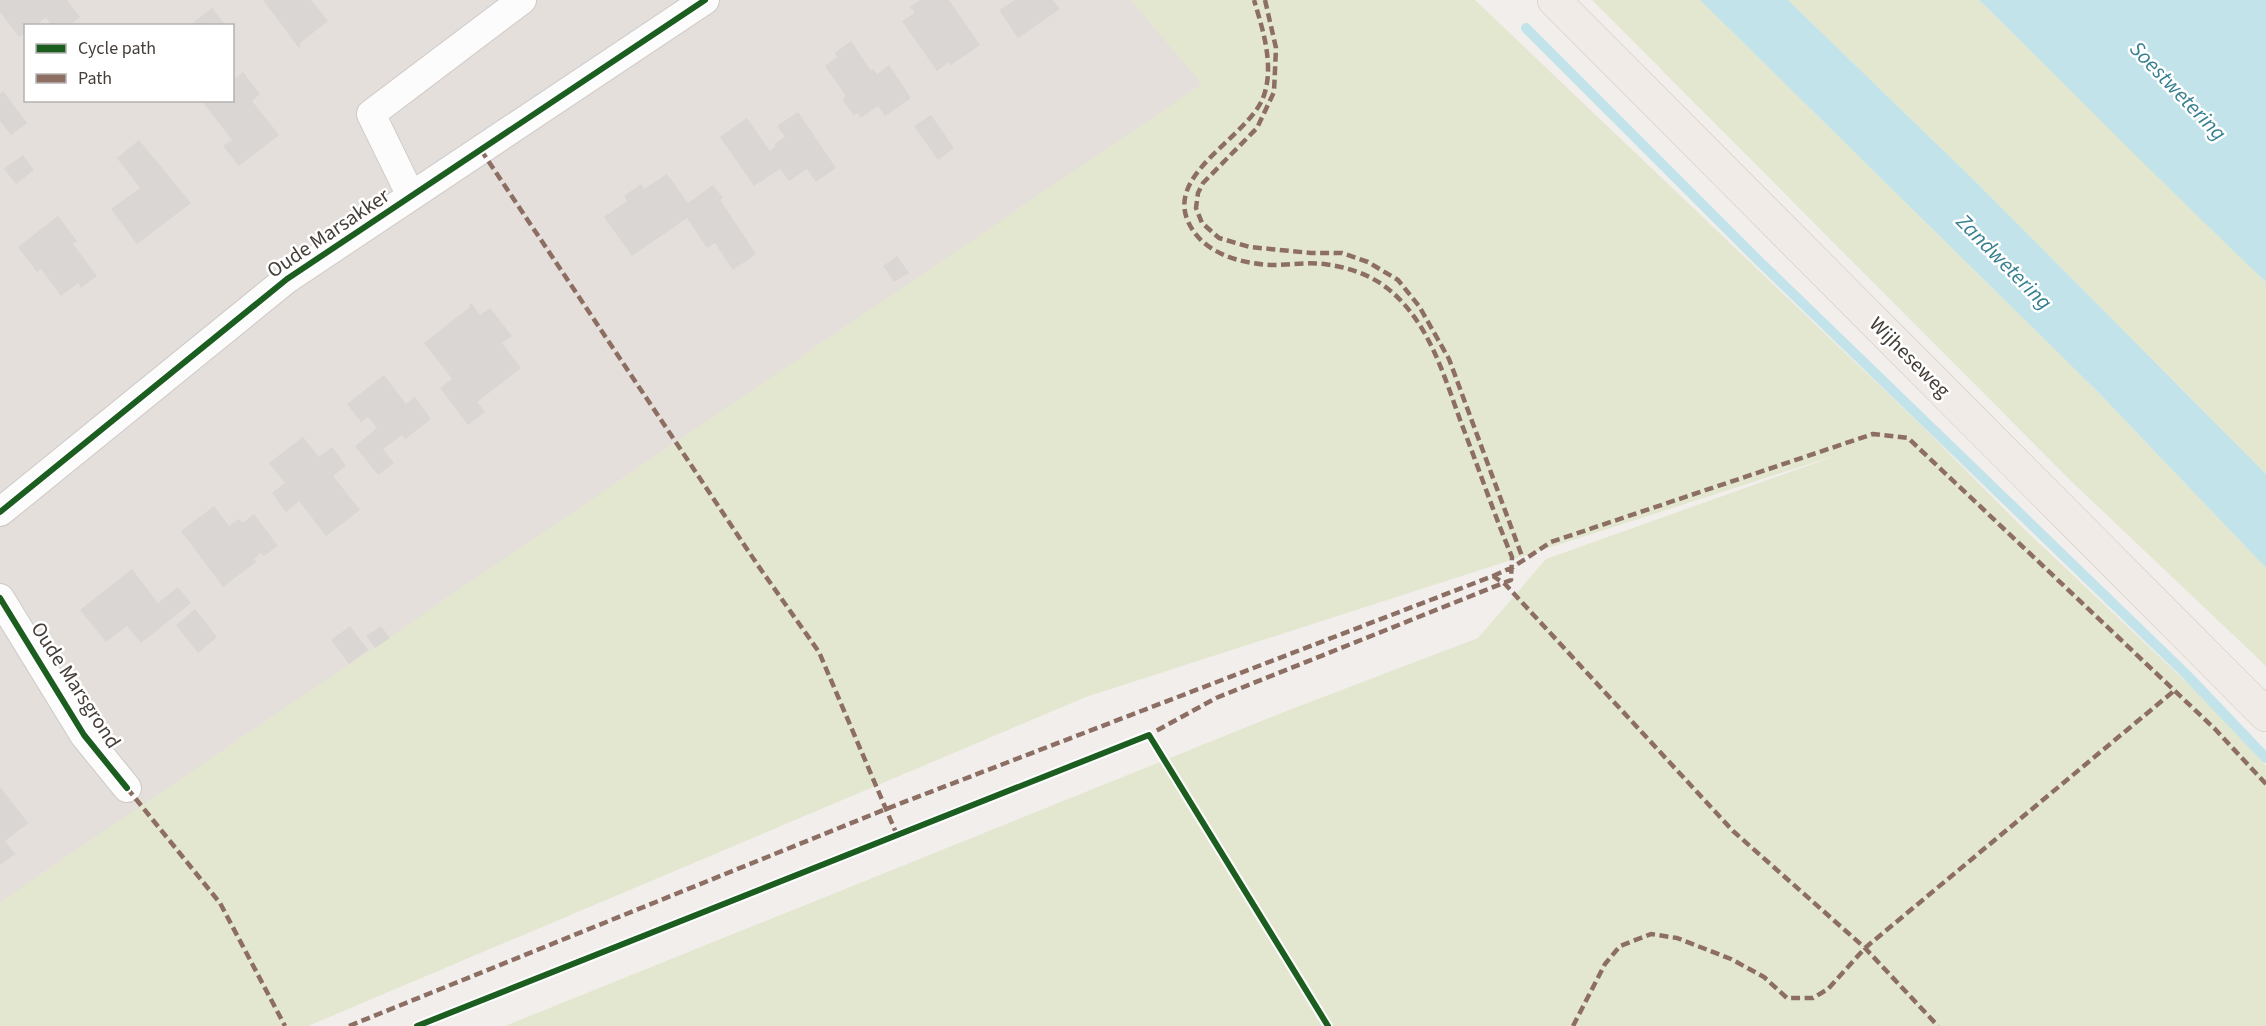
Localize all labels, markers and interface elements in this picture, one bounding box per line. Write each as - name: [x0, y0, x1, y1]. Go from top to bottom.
- legend: [24, 24, 234, 102]
- water label: Soestwetering: [2122, 34, 2234, 148]
- text: Cycle path: [78, 36, 156, 61]
- text: Path: [78, 66, 112, 91]
- street label: Oude Marsakker: [261, 180, 396, 285]
- water label: Zandwetering: [1948, 206, 2059, 317]
- street label: Wijheseweg: [1863, 310, 1958, 405]
- street label: Oude Marsgrond: [24, 616, 128, 754]

